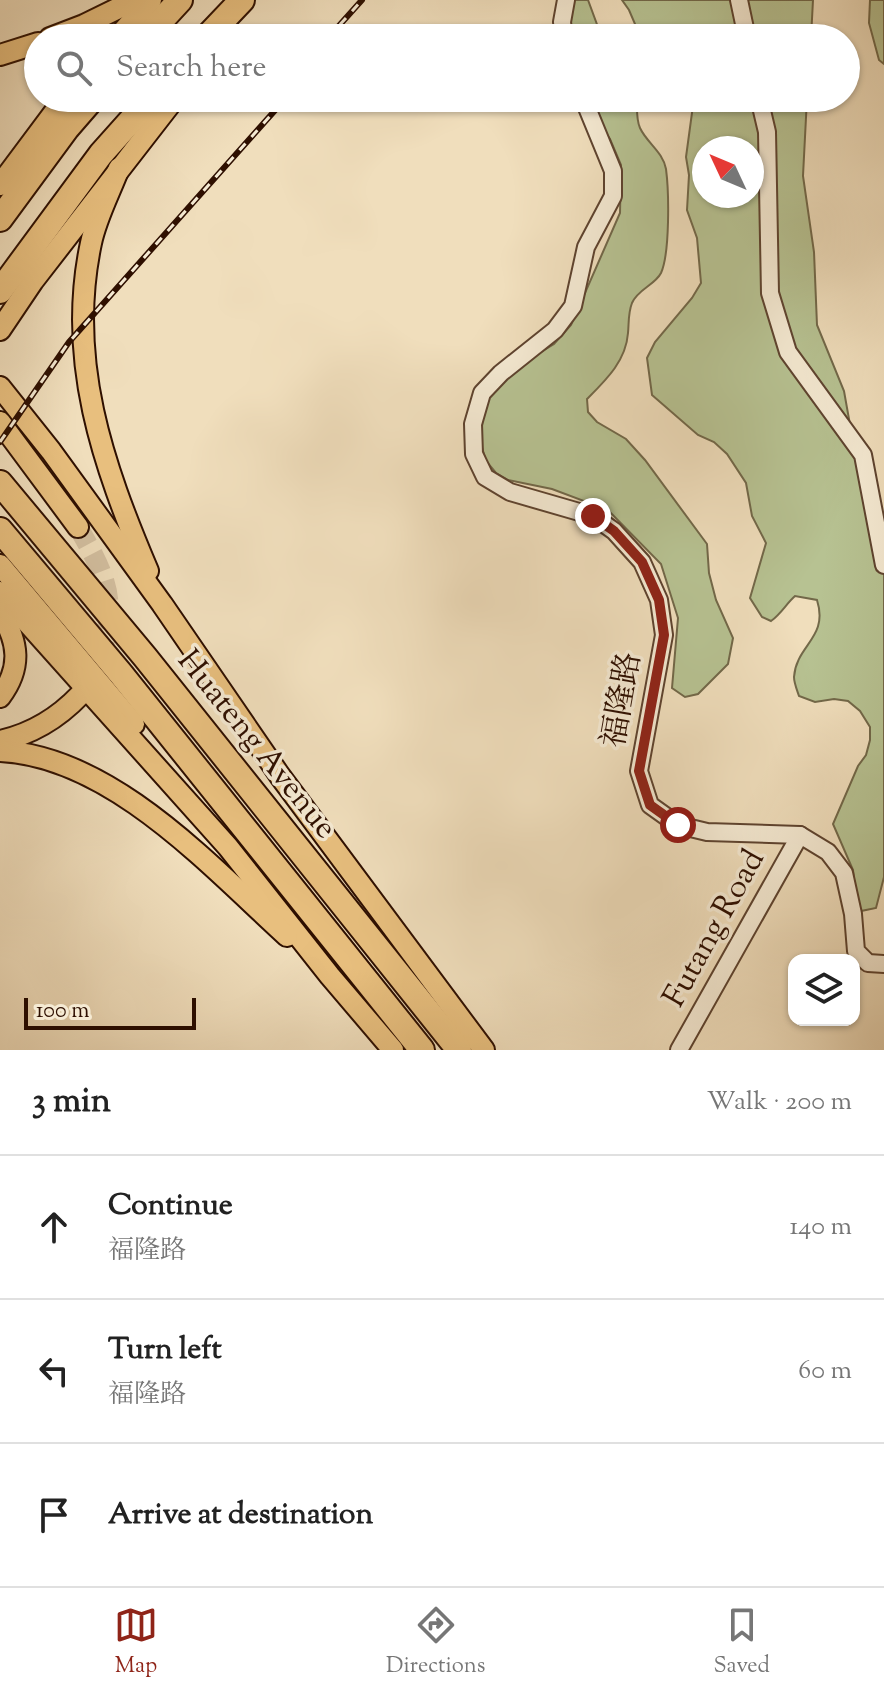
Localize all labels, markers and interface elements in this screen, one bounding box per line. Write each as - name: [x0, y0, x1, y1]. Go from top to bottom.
- search box: [24, 24, 860, 112]
- icon: search: [52, 46, 96, 90]
- text: Search here: [116, 47, 266, 90]
- north arrow: [692, 136, 764, 208]
- route end: [575, 498, 611, 534]
- street label: Huateng Avenue: [165, 640, 347, 850]
- street label: 福隆路: [592, 649, 654, 751]
- route start: [660, 807, 696, 843]
- street label: Futang Road: [653, 842, 777, 1016]
- map controls: [788, 954, 860, 1026]
- button: layers: [788, 954, 860, 1026]
- scale bar: [24, 994, 196, 1030]
- text: 100 m: [36, 996, 89, 1028]
- text: 3 min: [32, 1078, 111, 1127]
- text: Walk · 200 m: [707, 1084, 852, 1121]
- text: Continue: [108, 1185, 233, 1228]
- icon: ahead: [32, 1205, 76, 1249]
- text: 140 m: [789, 1209, 852, 1246]
- text: 福隆路: [108, 1233, 186, 1270]
- text: Turn left: [108, 1329, 222, 1372]
- icon: left: [32, 1349, 76, 1393]
- text: 60 m: [798, 1353, 852, 1390]
- text: 福隆路: [108, 1377, 186, 1414]
- icon: arrive: [32, 1493, 76, 1537]
- text: Arrive at destination: [108, 1494, 373, 1537]
- tab: Map: [114, 1603, 158, 1683]
- tab: Directions: [386, 1603, 485, 1683]
- tab: Saved: [713, 1603, 770, 1683]

